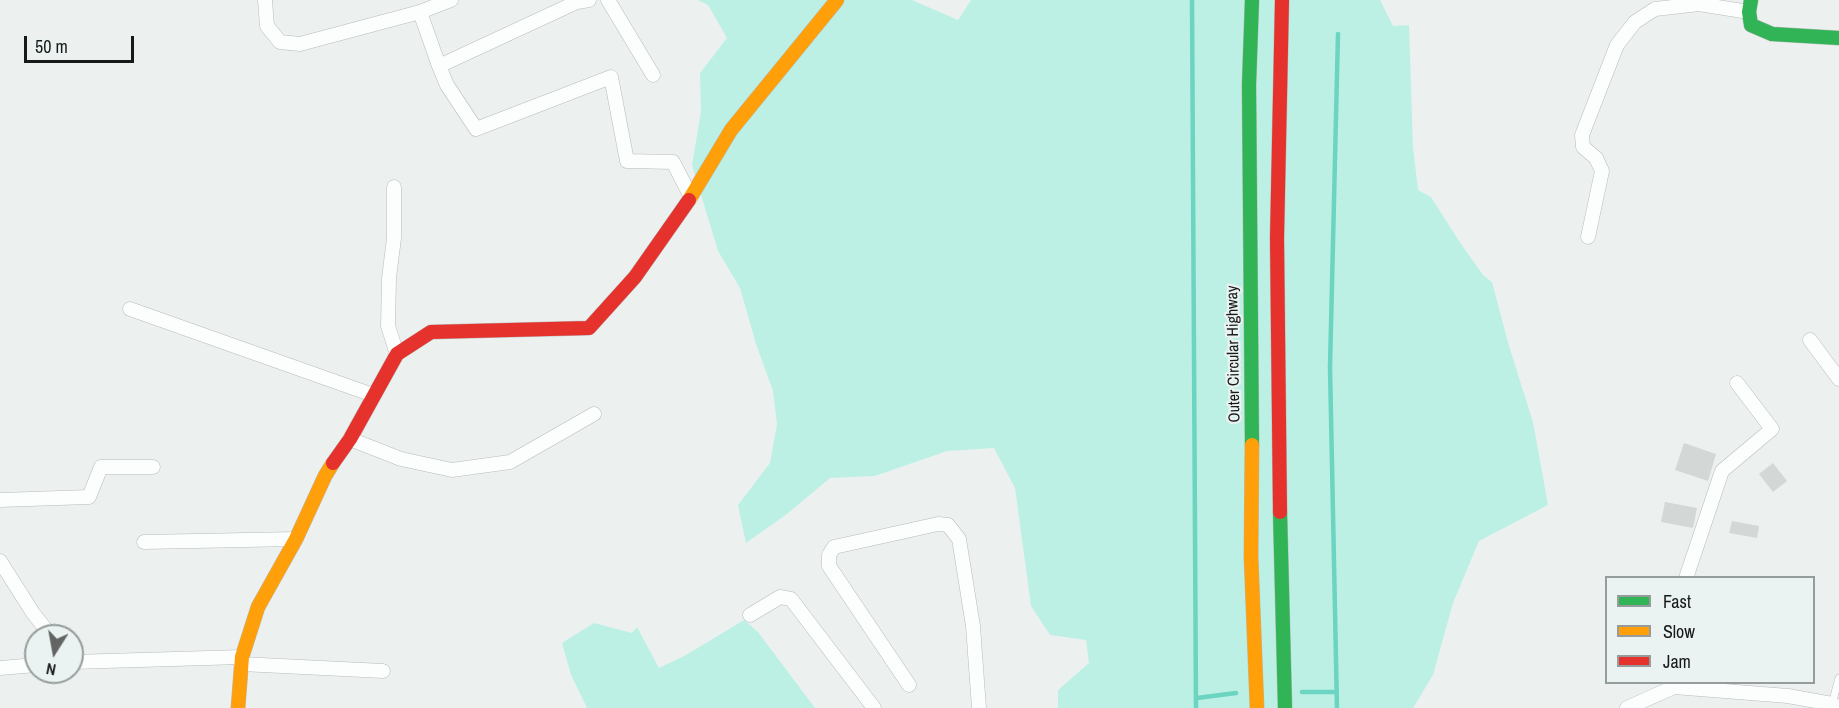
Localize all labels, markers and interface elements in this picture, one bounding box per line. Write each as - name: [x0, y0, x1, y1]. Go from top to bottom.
- scale bar: [27, 24, 136, 62]
- text: 50 m: [35, 34, 68, 59]
- street label: Outer Circular Highway: [1223, 285, 1245, 423]
- legend: [1605, 576, 1815, 684]
- text: Fast: [1663, 589, 1691, 614]
- text: Slow: [1663, 619, 1695, 644]
- north arrow: [24, 624, 84, 684]
- text: Jam: [1663, 649, 1691, 674]
- text: N: [44, 658, 58, 681]

